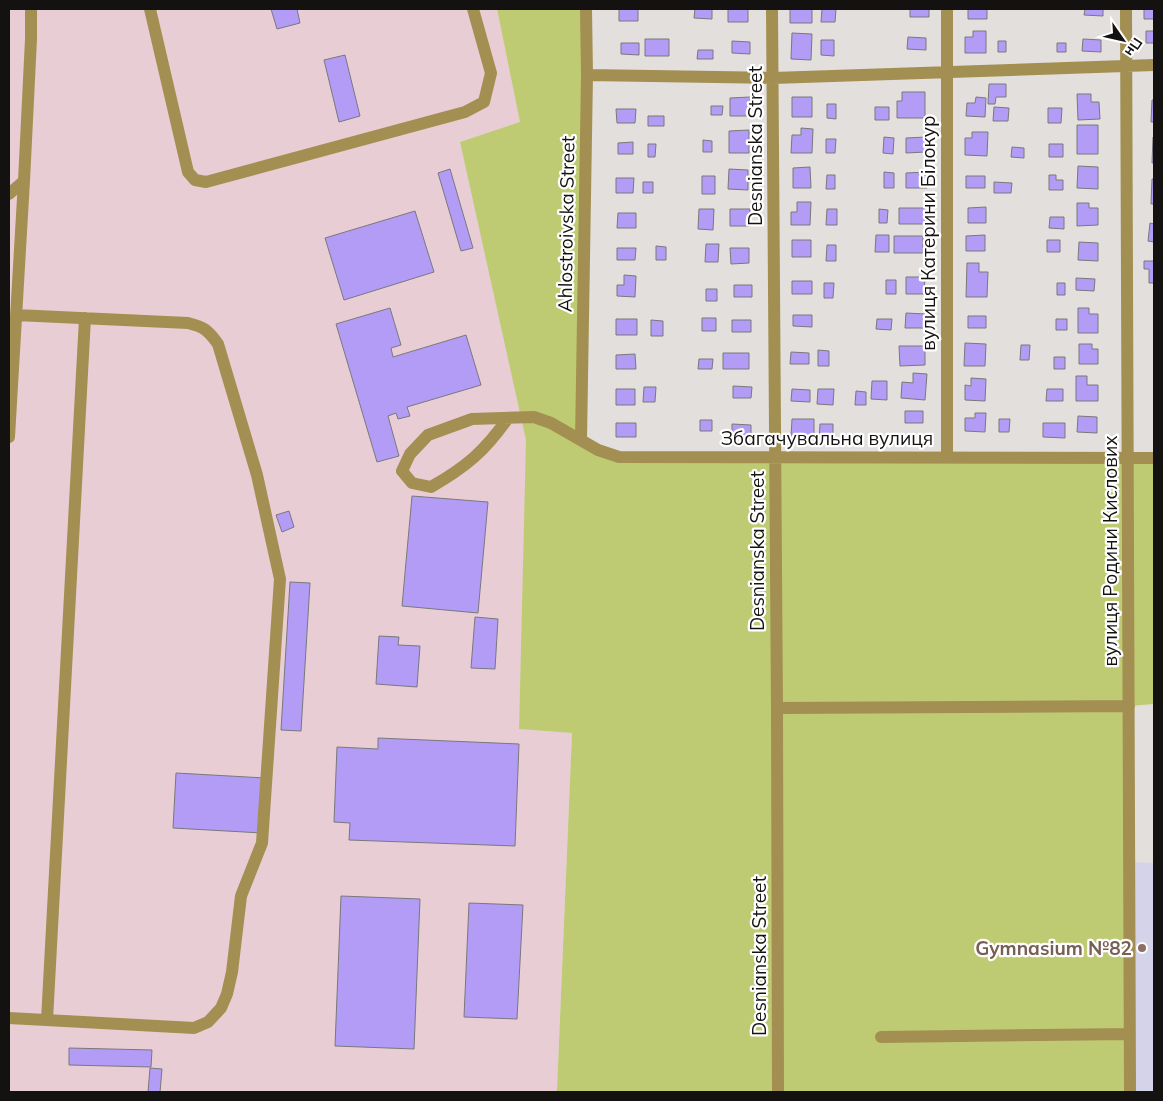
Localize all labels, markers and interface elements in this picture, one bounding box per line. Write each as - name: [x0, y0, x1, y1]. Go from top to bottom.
- north arrow: [1098, 15, 1148, 65]
- text: Пн: [1121, 34, 1147, 60]
- street label: Desnianska Street: [743, 66, 767, 226]
- street label: вулиця Катерини Білокур: [916, 115, 940, 351]
- street label: Ahlostroivska Street: [552, 135, 580, 312]
- street label: Збагачувальна вулиця: [721, 426, 933, 450]
- street label: вулиця Родини Кислових: [1098, 435, 1122, 667]
- street label: Desnianska Street: [745, 471, 769, 631]
- street label: Desnianska Street: [747, 876, 771, 1036]
- place label: Gymnasium №82: [975, 936, 1132, 960]
- marker: Gymnasium №82: [1136, 942, 1148, 954]

